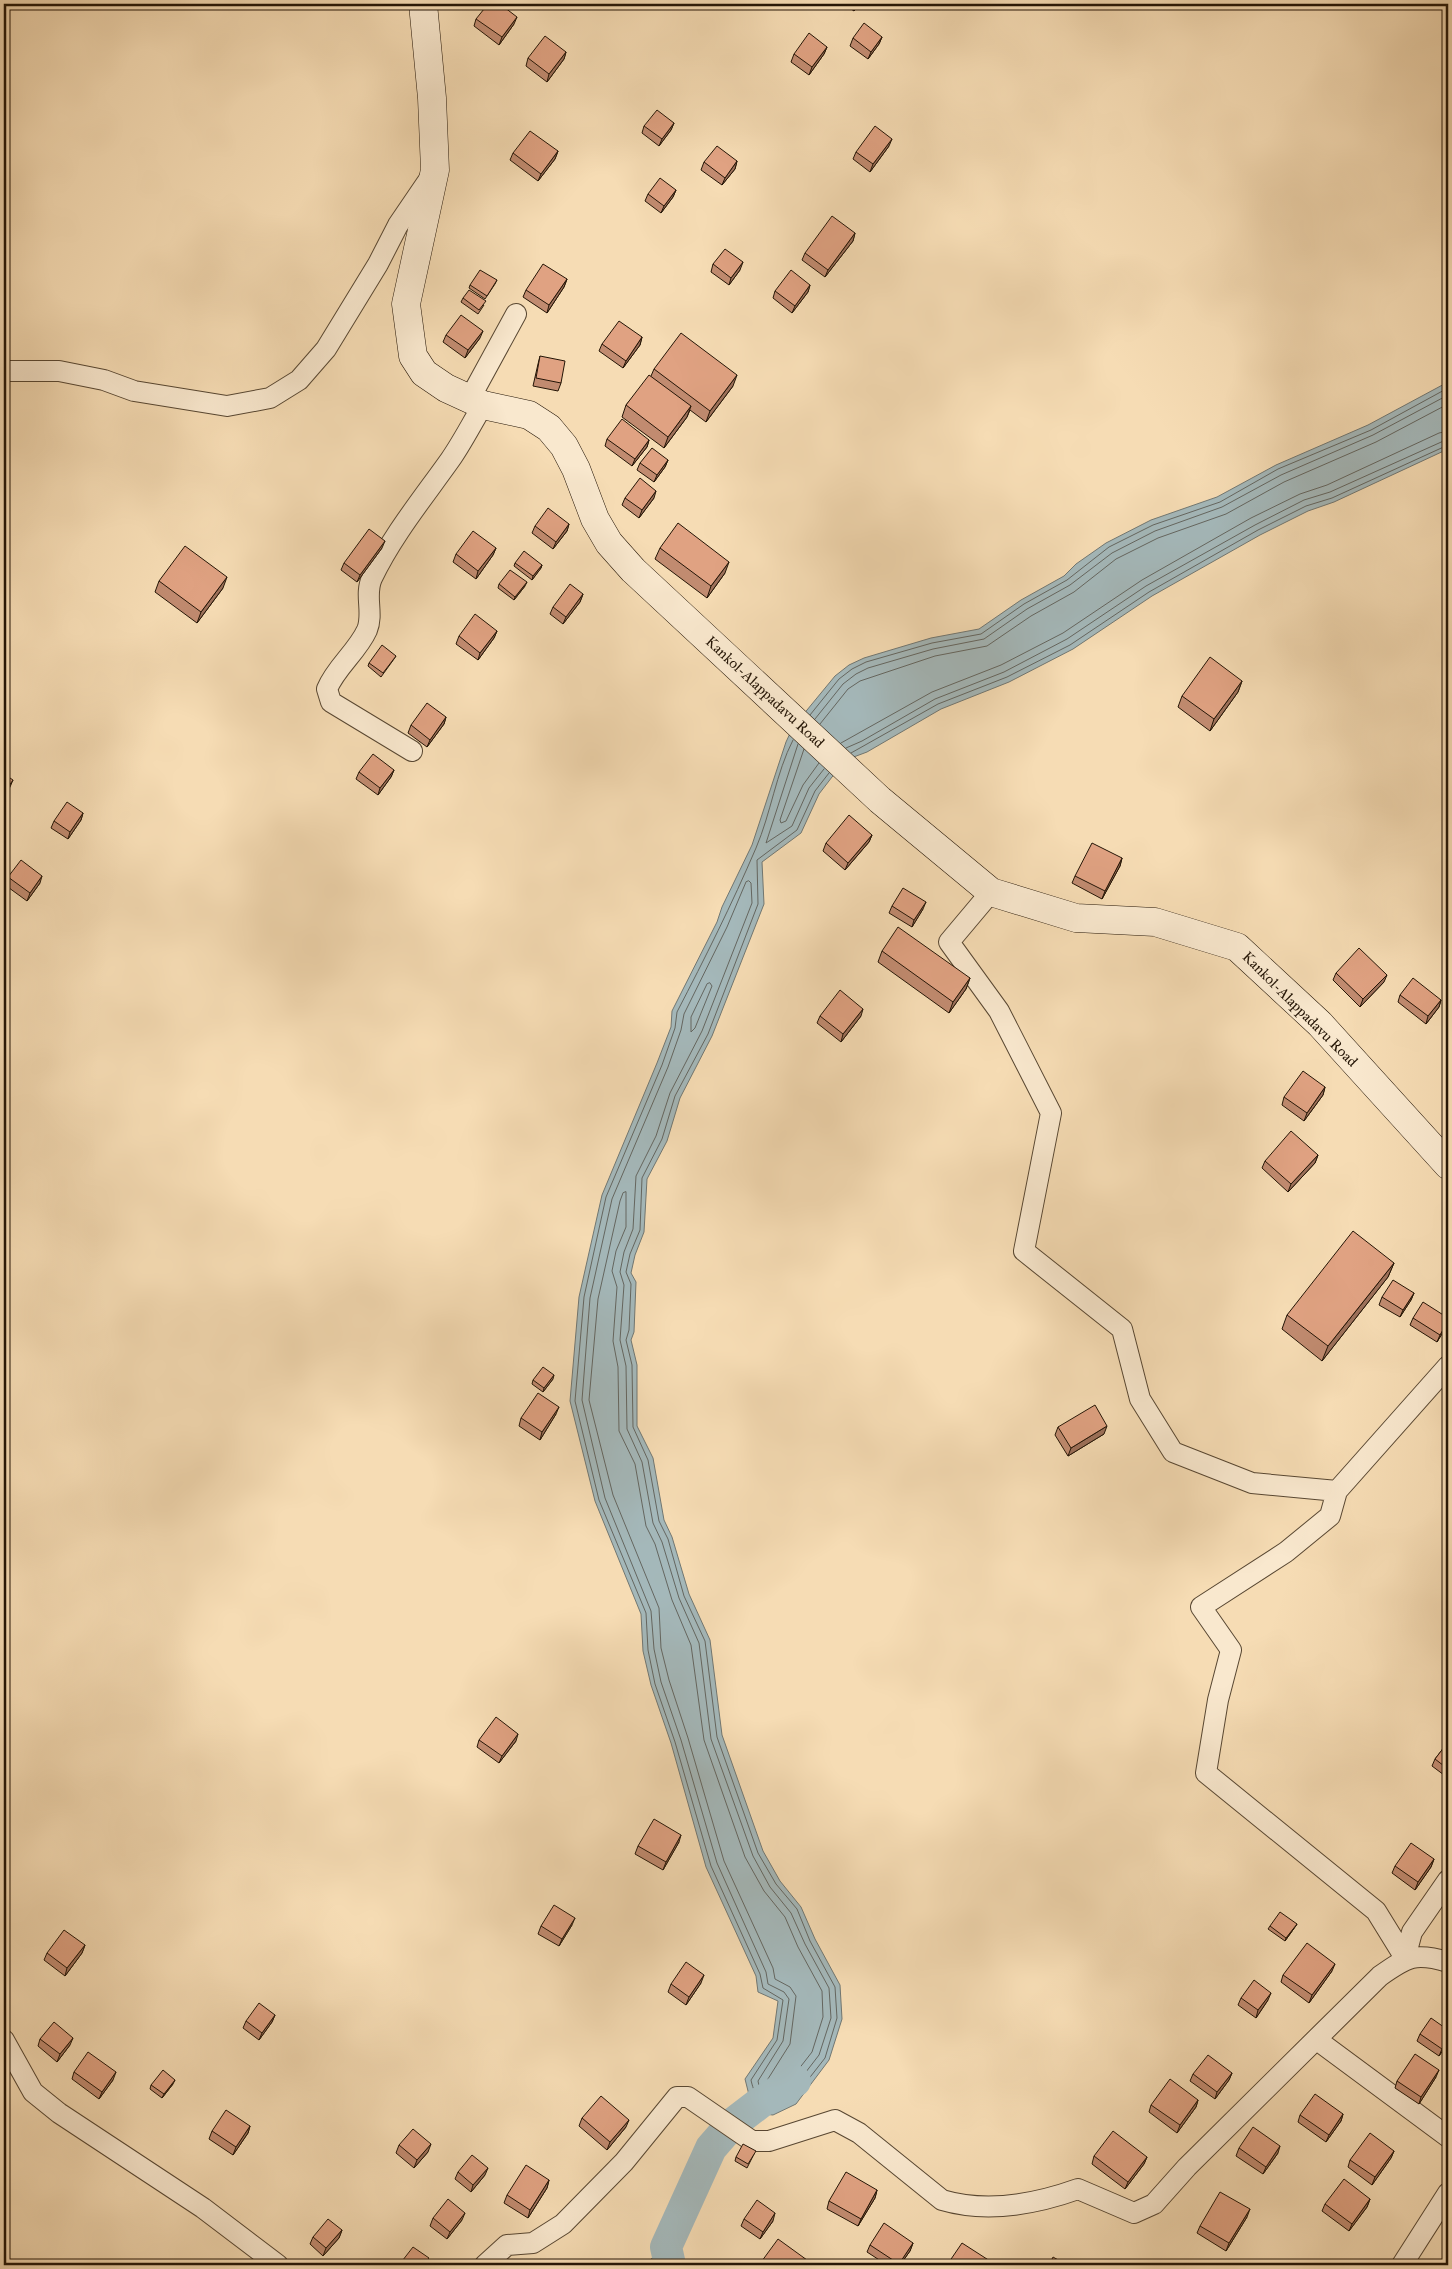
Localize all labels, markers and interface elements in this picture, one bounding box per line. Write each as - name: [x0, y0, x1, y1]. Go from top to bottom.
- street label: Kankol-Alappadavu Road: [702, 632, 828, 752]
- street label: Kankol-Alappadavu Road: [1239, 948, 1362, 1071]

